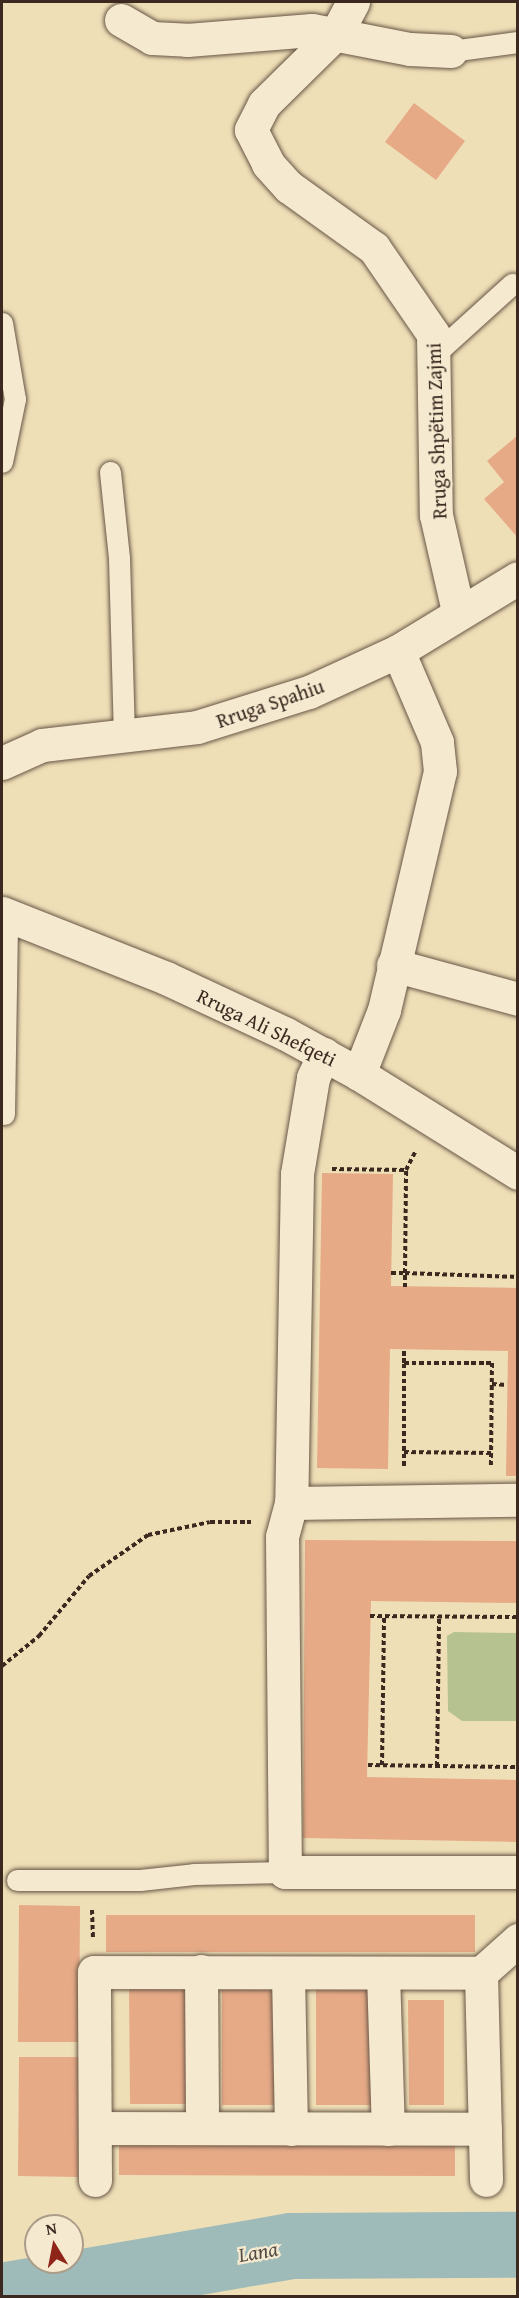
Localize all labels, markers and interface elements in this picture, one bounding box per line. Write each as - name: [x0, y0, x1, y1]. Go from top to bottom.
- street label: Rruga Shpëtim Zajmi: [421, 342, 451, 520]
- street label: Rruga Spahiu: [213, 673, 327, 733]
- street label: Rruga Ali Shefqeti: [194, 983, 340, 1071]
- north arrow: [24, 2214, 84, 2274]
- text: N: [44, 2215, 59, 2241]
- water label: Lana: [236, 2236, 280, 2268]

